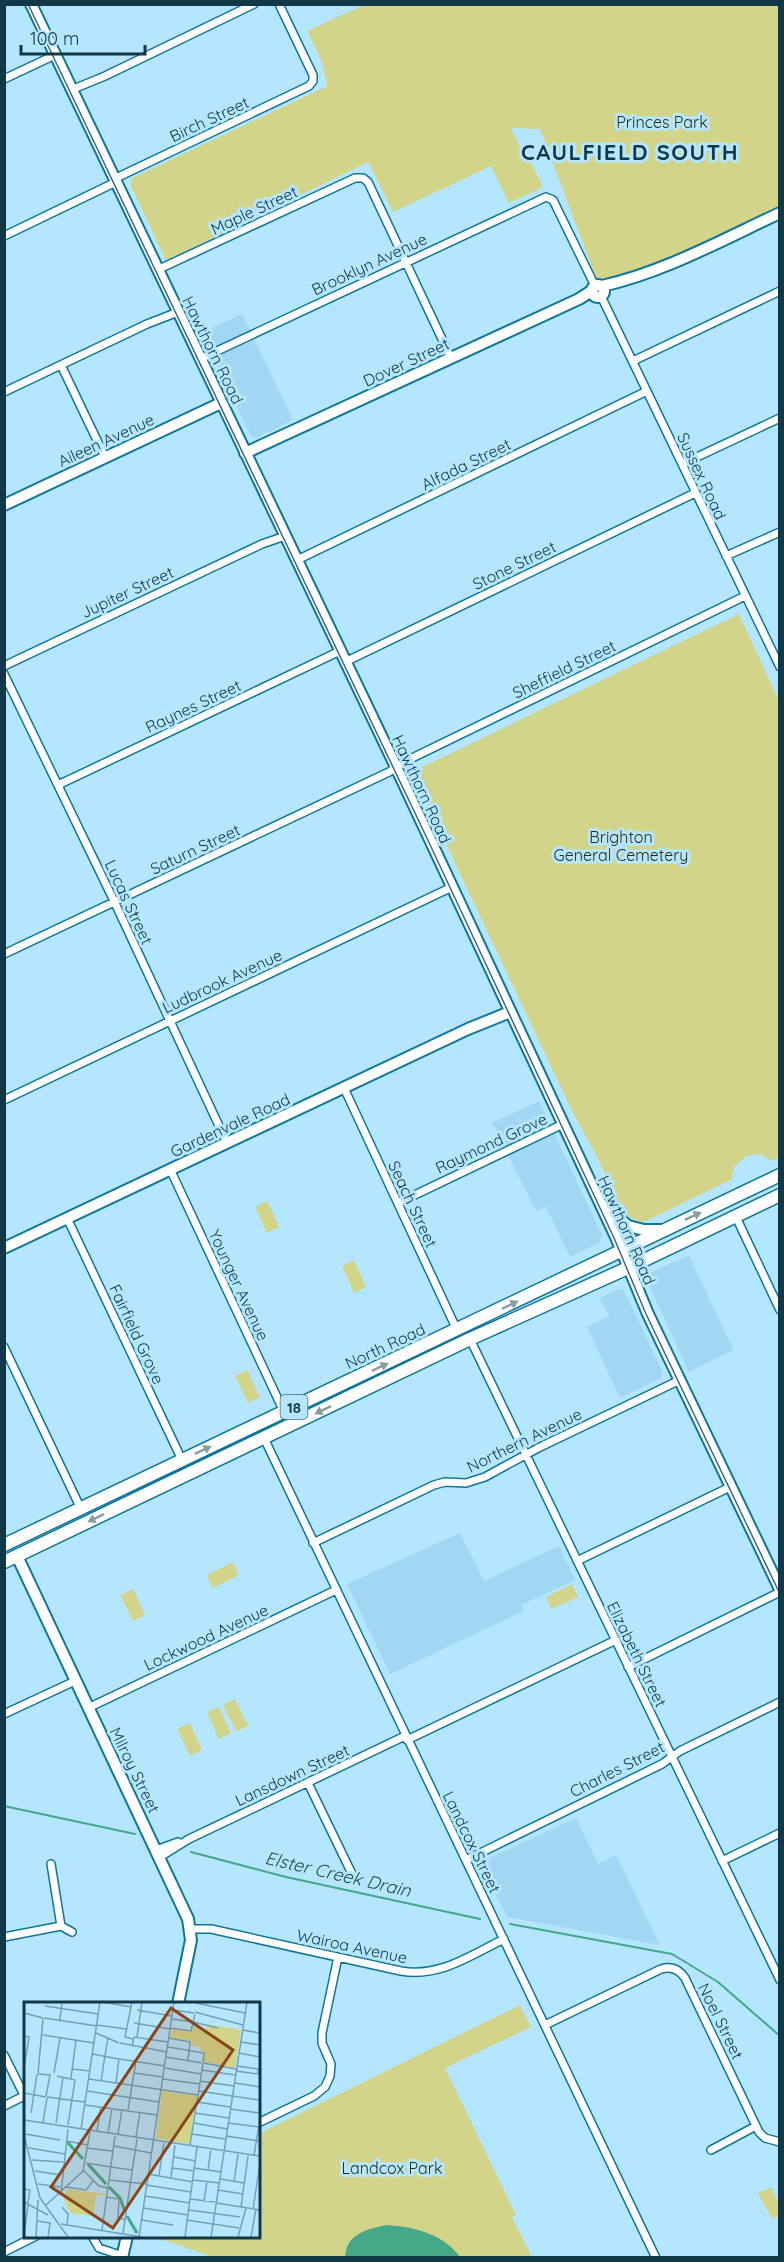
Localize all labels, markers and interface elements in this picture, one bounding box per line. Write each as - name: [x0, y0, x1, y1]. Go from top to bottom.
- scale bar: [21, 18, 146, 56]
- text: 100 m: [30, 27, 79, 50]
- street label: Birch Street: [166, 92, 252, 146]
- park label: Princes Park: [616, 112, 708, 132]
- district label: CAULFIELD SOUTH: [521, 138, 739, 166]
- street label: Maple Street: [208, 181, 300, 239]
- street label: Brooklyn Avenue: [308, 229, 430, 299]
- street label: Hawthorn Road: [178, 293, 248, 407]
- street label: Dover Street: [360, 333, 452, 391]
- street label: Aileen Avenue: [55, 409, 157, 471]
- street label: Sussex Road: [673, 429, 731, 523]
- street label: Alfada Street: [418, 434, 514, 494]
- street label: Stone Street: [469, 536, 559, 594]
- street label: Jupiter Street: [77, 562, 177, 622]
- street label: Sheffield Street: [509, 635, 619, 703]
- street label: Raynes Street: [142, 675, 244, 737]
- street label: Hawthorn Road: [388, 731, 456, 847]
- street label: Saturn Street: [147, 819, 243, 879]
- park label: Brighton General Cemetery: [554, 827, 688, 865]
- street label: Lucas Street: [101, 856, 157, 948]
- street label: Ludbrook Avenue: [159, 945, 285, 1017]
- street label: Gardenvale Road: [167, 1089, 293, 1161]
- street label: Raymond Grove: [432, 1108, 550, 1178]
- street label: Seach Street: [384, 1158, 442, 1250]
- street label: Hawthorn Road: [594, 1172, 660, 1288]
- one-way arrow: [685, 1211, 702, 1220]
- street label: Younger Avenue: [205, 1226, 273, 1344]
- street label: Fairfield Grove: [105, 1281, 169, 1387]
- one-way arrow: [501, 1300, 518, 1309]
- street label: North Road: [342, 1319, 428, 1373]
- one-way arrow: [371, 1362, 388, 1371]
- road number: 18: [280, 1395, 308, 1419]
- street label: Northern Avenue: [463, 1403, 585, 1477]
- one-way arrow: [314, 1405, 331, 1415]
- one-way arrow: [195, 1446, 212, 1455]
- one-way arrow: [87, 1513, 105, 1523]
- street label: Elizabeth Street: [603, 1598, 671, 1710]
- street label: Lockwood Avenue: [141, 1599, 271, 1675]
- street label: Milroy Street: [106, 1724, 164, 1816]
- street label: Charles Street: [566, 1737, 668, 1801]
- street label: Lansdown Street: [232, 1740, 352, 1810]
- street label: Landcox Street: [439, 1788, 505, 1896]
- water label: Elster Creek Drain: [263, 1846, 414, 1902]
- street label: Wairoa Avenue: [295, 1925, 409, 1967]
- street label: Noel Street: [694, 1980, 748, 2062]
- inset map: [24, 2002, 260, 2238]
- park label: Landcox Park: [342, 2158, 442, 2178]

